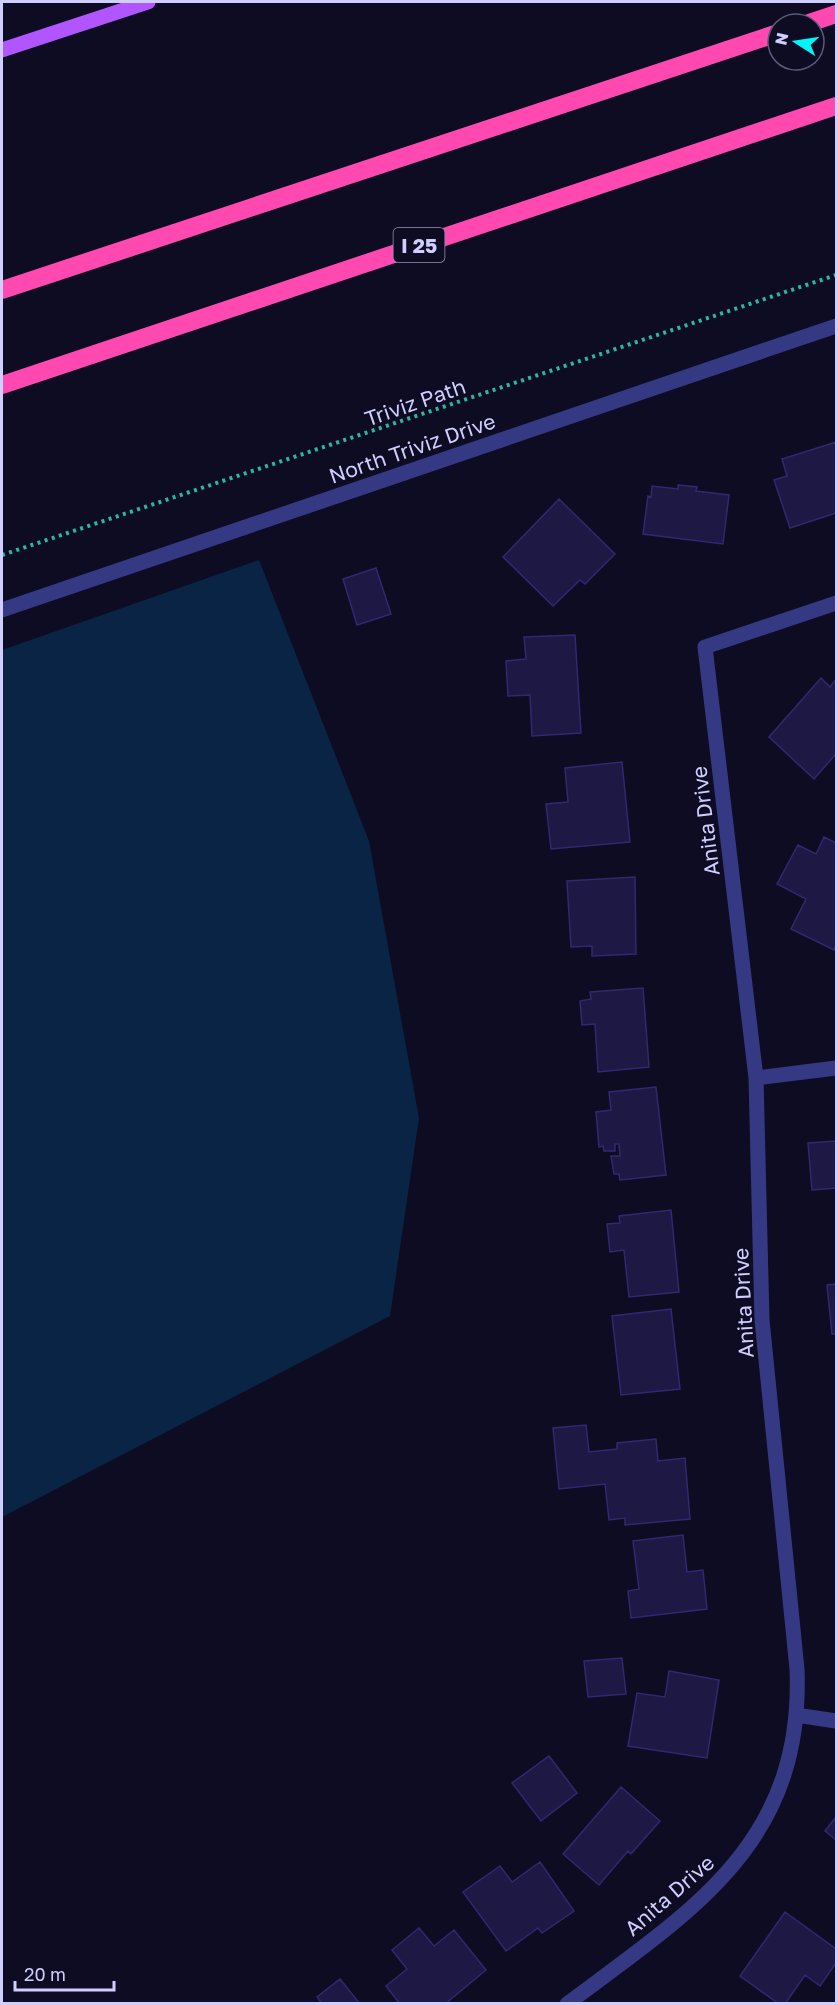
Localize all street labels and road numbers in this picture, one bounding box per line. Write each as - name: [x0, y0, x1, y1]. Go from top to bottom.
- road number: I 25: [394, 228, 444, 262]
- street label: Triviz Path: [361, 373, 469, 431]
- street label: North Triviz Drive: [325, 407, 499, 489]
- street label: Anita Drive: [685, 765, 725, 877]
- street label: Anita Drive: [727, 1247, 759, 1359]
- street label: Anita Drive: [619, 1849, 719, 1941]

